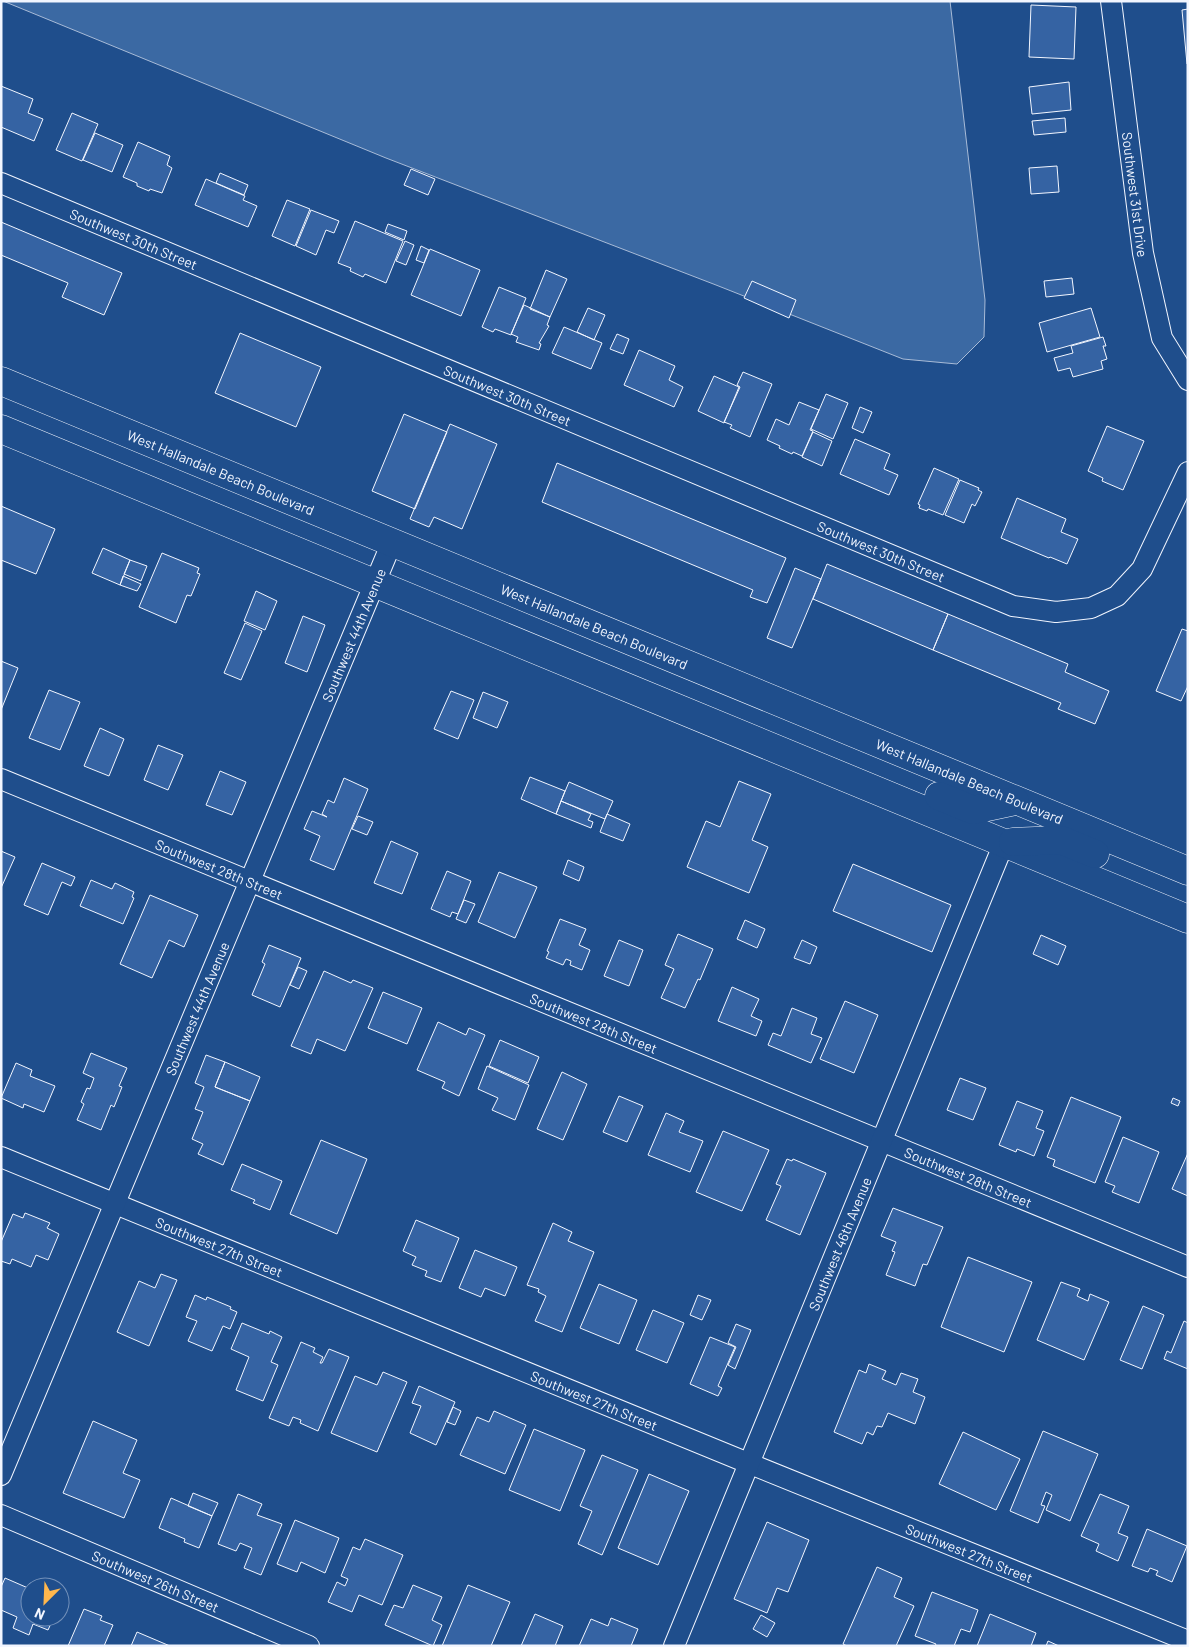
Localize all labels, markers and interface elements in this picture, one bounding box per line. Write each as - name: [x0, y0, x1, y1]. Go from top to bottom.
- street label: Southwest 31st Drive: [1119, 131, 1152, 259]
- street label: Southwest 30th Street: [68, 204, 200, 273]
- street label: Southwest 30th Street: [441, 361, 574, 429]
- street label: West Hallandale Beach Boulevard: [125, 426, 317, 518]
- street label: Southwest 30th Street: [815, 517, 948, 585]
- street label: Southwest 44th Avenue: [318, 565, 389, 704]
- street label: West Hallandale Beach Boulevard: [498, 580, 691, 672]
- street label: West Hallandale Beach Boulevard: [874, 735, 1066, 827]
- street label: Southwest 28th Street: [153, 835, 286, 903]
- street label: Southwest 44th Avenue: [161, 939, 232, 1078]
- street label: Southwest 28th Street: [528, 989, 660, 1057]
- street label: Southwest 28th Street: [902, 1143, 1035, 1211]
- street label: Southwest 46th Avenue: [804, 1174, 874, 1313]
- street label: Southwest 27th Street: [153, 1213, 285, 1280]
- street label: Southwest 27th Street: [528, 1366, 660, 1434]
- street label: Southwest 27th Street: [903, 1519, 1035, 1586]
- street label: Southwest 26th Street: [90, 1546, 222, 1615]
- north arrow: [20, 1577, 70, 1627]
- text: N: [32, 1605, 47, 1624]

